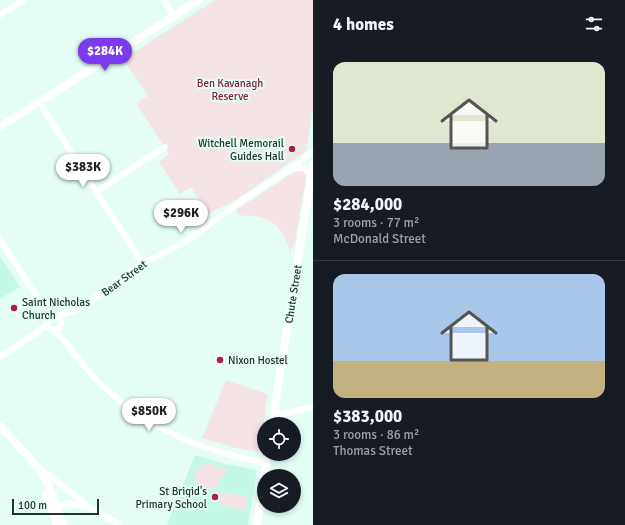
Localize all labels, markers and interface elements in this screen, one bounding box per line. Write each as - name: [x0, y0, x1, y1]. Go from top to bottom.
- icon: filters: [583, 13, 605, 35]
- text: 4 homes: [333, 14, 394, 35]
- pin: $284K: [77, 38, 133, 72]
- text: $284K: [87, 43, 123, 59]
- park label: Ben Kavanagh Reserve: [197, 77, 263, 103]
- icon: home: [433, 88, 505, 160]
- place label: Witchell Memorail Guides Hall: [198, 137, 284, 163]
- marker: Witchell Memorail Guides Hall: [287, 144, 297, 154]
- pin: $383K: [55, 154, 111, 188]
- text: $383K: [65, 159, 101, 175]
- text: $284,000: [333, 194, 402, 215]
- pin: $296K: [153, 200, 209, 234]
- text: $296K: [163, 205, 199, 221]
- text: 3 rooms · 77 m²: [333, 215, 419, 231]
- text: McDonald Street: [333, 231, 426, 247]
- street label: Bear Street: [99, 258, 150, 299]
- street label: Chute Street: [282, 264, 305, 324]
- place label: Saint Nicholas Church: [22, 296, 90, 322]
- icon: home: [433, 300, 505, 372]
- marker: Saint Nicholas Church: [9, 303, 19, 313]
- place label: Nixon Hostel: [228, 354, 288, 367]
- marker: Nixon Hostel: [215, 355, 225, 365]
- pin: $850K: [121, 398, 177, 432]
- text: $850K: [131, 403, 167, 419]
- text: $383,000: [333, 406, 402, 427]
- map controls: [257, 417, 301, 513]
- button: locate: [257, 417, 301, 461]
- text: 3 rooms · 86 m²: [333, 427, 419, 443]
- text: Thomas Street: [333, 443, 413, 459]
- button: layers: [257, 469, 301, 513]
- place label: St Brigid's Primary School: [136, 485, 207, 511]
- marker: St Brigid's Primary School: [210, 492, 220, 502]
- scale bar: [12, 497, 99, 516]
- text: 100 m: [18, 499, 47, 512]

